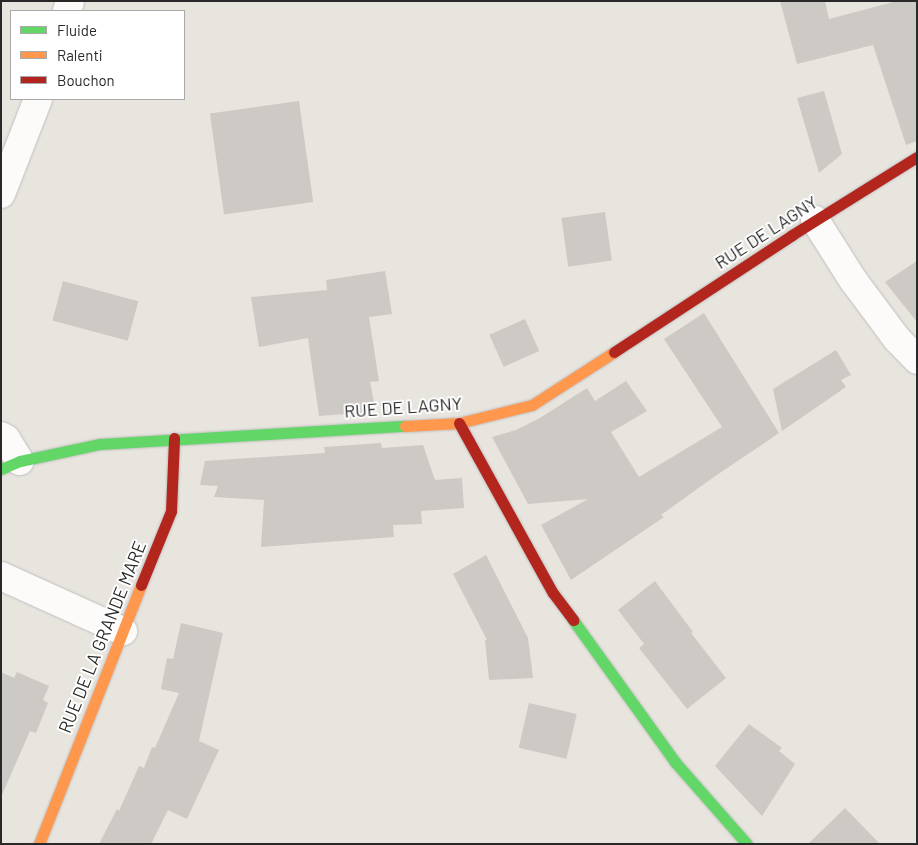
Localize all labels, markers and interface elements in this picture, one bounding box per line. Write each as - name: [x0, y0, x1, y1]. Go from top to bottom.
- legend: [10, 10, 185, 100]
- text: Fluide: [57, 21, 97, 39]
- text: Ralenti: [57, 46, 103, 64]
- text: Bouchon: [57, 71, 115, 89]
- street label: RUE DE LAGNY: [711, 191, 821, 273]
- street label: RUE DE LAGNY: [343, 392, 463, 422]
- street label: RUE DE LA GRANDE MARE: [54, 538, 150, 736]

